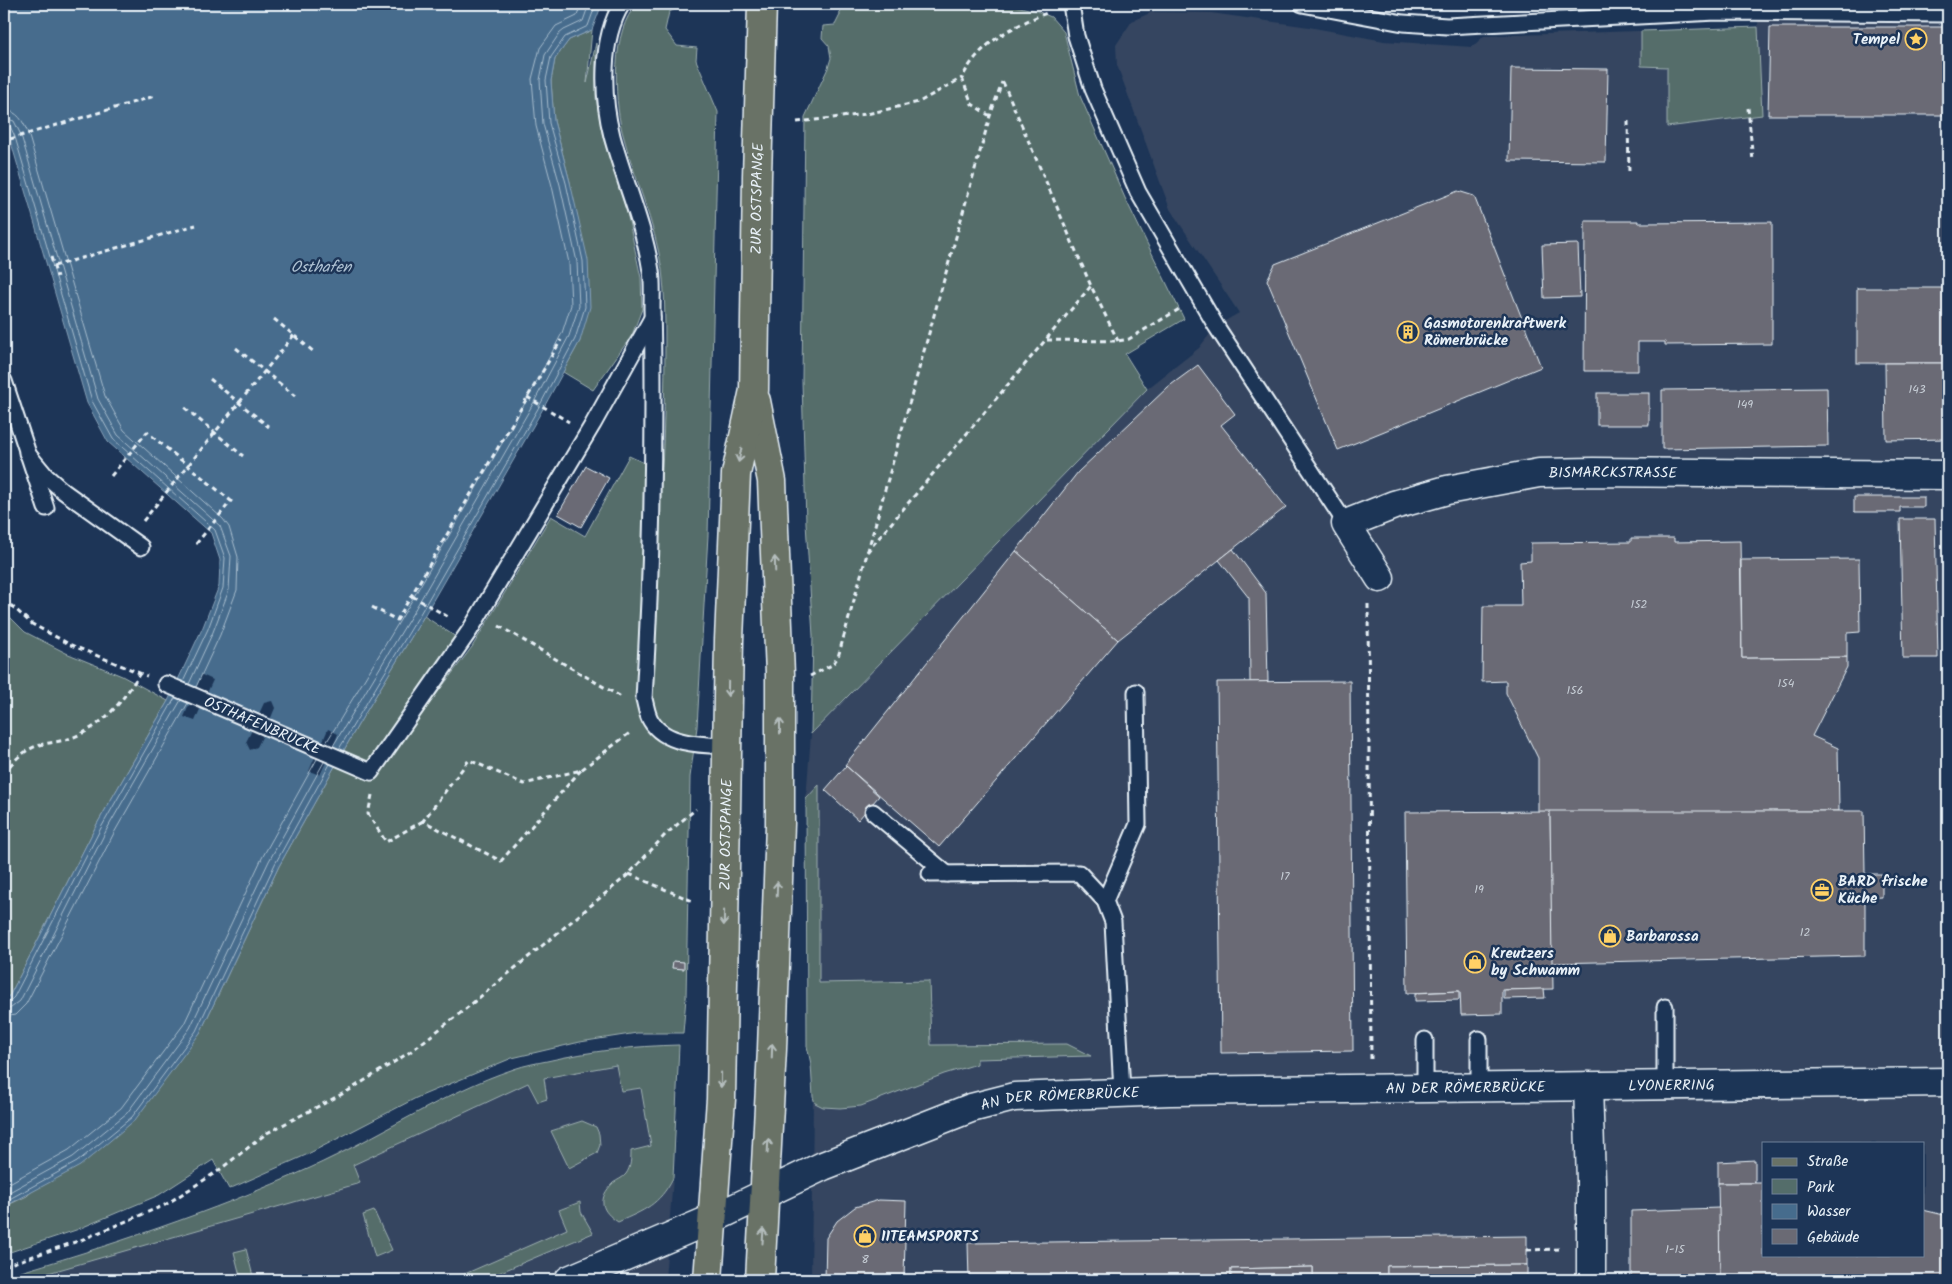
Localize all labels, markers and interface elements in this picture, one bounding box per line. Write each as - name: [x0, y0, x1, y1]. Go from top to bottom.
- place icon: Tempel: [1904, 27, 1928, 51]
- place label: Tempel: [1853, 28, 1900, 52]
- street label: ZUR OSTSPANGE: [745, 141, 771, 255]
- water label: Osthafen: [291, 255, 353, 280]
- place label: Gasmotorenkraftwerk Römerbrücke: [1424, 312, 1567, 353]
- building icon: Gasmotorenkraftwerk Römerbrücke: [1396, 320, 1420, 344]
- house number: 143: [1908, 380, 1926, 399]
- house number: 149: [1737, 395, 1753, 414]
- one-way arrow: [735, 446, 744, 462]
- street label: BISMARCKSTRASSE: [1549, 461, 1678, 486]
- one-way arrow: [771, 556, 780, 572]
- house number: 152: [1630, 595, 1648, 614]
- house number: 154: [1778, 674, 1795, 693]
- one-way arrow: [723, 680, 733, 697]
- house number: 156: [1567, 681, 1583, 700]
- street label: OSTHAFENBRÜCKE: [200, 691, 325, 763]
- one-way arrow: [775, 718, 785, 734]
- street label: ZUR OSTSPANGE: [714, 777, 740, 891]
- house number: 17: [1280, 867, 1290, 886]
- place label: BARD frische Küche: [1838, 870, 1928, 911]
- office icon: BARD frische Küche: [1810, 878, 1834, 902]
- house number: 19: [1474, 880, 1484, 899]
- one-way arrow: [773, 881, 782, 897]
- one-way arrow: [719, 909, 729, 925]
- house number: 12: [1800, 923, 1810, 942]
- shop icon: Barbarossa: [1598, 924, 1622, 948]
- place label: Barbarossa: [1626, 925, 1699, 949]
- place label: Kreutzers by Schwamm: [1491, 942, 1580, 983]
- shop icon: Kreutzers by Schwamm: [1463, 950, 1487, 974]
- one-way arrow: [767, 1043, 777, 1060]
- one-way arrow: [716, 1072, 726, 1088]
- street label: LYONERRING: [1628, 1074, 1715, 1099]
- street label: AN DER RÖMERBRÜCKE: [1386, 1076, 1547, 1102]
- street label: AN DER RÖMERBRÜCKE: [978, 1081, 1141, 1118]
- one-way arrow: [763, 1138, 773, 1154]
- legend: [1762, 1142, 1924, 1256]
- text: Straße: [1807, 1150, 1849, 1174]
- text: Park: [1807, 1176, 1835, 1200]
- text: Wasser: [1807, 1200, 1851, 1224]
- shop icon: 11TEAMSPORTS: [853, 1224, 877, 1248]
- place label: 11TEAMSPORTS: [881, 1225, 979, 1249]
- text: Gebäude: [1807, 1226, 1860, 1250]
- one-way arrow: [758, 1228, 767, 1244]
- house number: 1-15: [1665, 1240, 1686, 1259]
- house number: 8: [861, 1250, 869, 1269]

